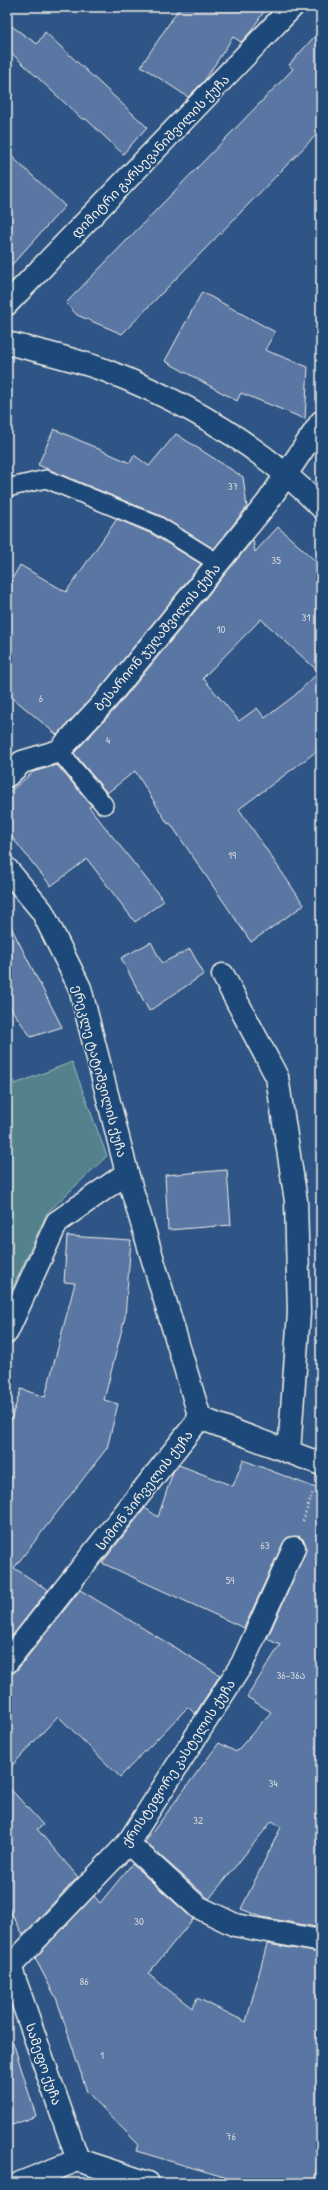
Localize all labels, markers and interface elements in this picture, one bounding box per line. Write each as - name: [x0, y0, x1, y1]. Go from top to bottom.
- street label: დიმიტრი გარსევანიშვილის ქუჩა: [67, 70, 233, 242]
- house number: 37: [228, 479, 238, 493]
- house number: 35: [271, 553, 281, 567]
- street label: ბესარიონ ჯუღაშვილის ქუჩა: [90, 559, 224, 715]
- house number: 31: [302, 610, 310, 624]
- house number: 10: [217, 622, 226, 636]
- house number: 6: [39, 691, 44, 705]
- house number: 4: [106, 733, 110, 747]
- house number: 19: [228, 848, 236, 862]
- street label: ერეკლე ტატიშვილის ქუჩა: [68, 983, 132, 1159]
- street label: სიმონ პირველის ქუჩა: [91, 1426, 197, 1554]
- house number: 63: [260, 1538, 270, 1552]
- house number: 59: [226, 1573, 234, 1587]
- house number: 36-36ა: [276, 1668, 306, 1682]
- street label: ქრისტეფორე კასტელის ქუჩა: [117, 1676, 239, 1850]
- house number: 34: [268, 1776, 278, 1790]
- house number: 32: [193, 1813, 203, 1827]
- house number: 30: [134, 1914, 144, 1928]
- house number: 86: [79, 1974, 89, 1988]
- street label: სამეფო ქუჩა: [22, 2021, 66, 2107]
- house number: 1: [100, 2048, 104, 2062]
- house number: 76: [226, 2129, 237, 2143]

